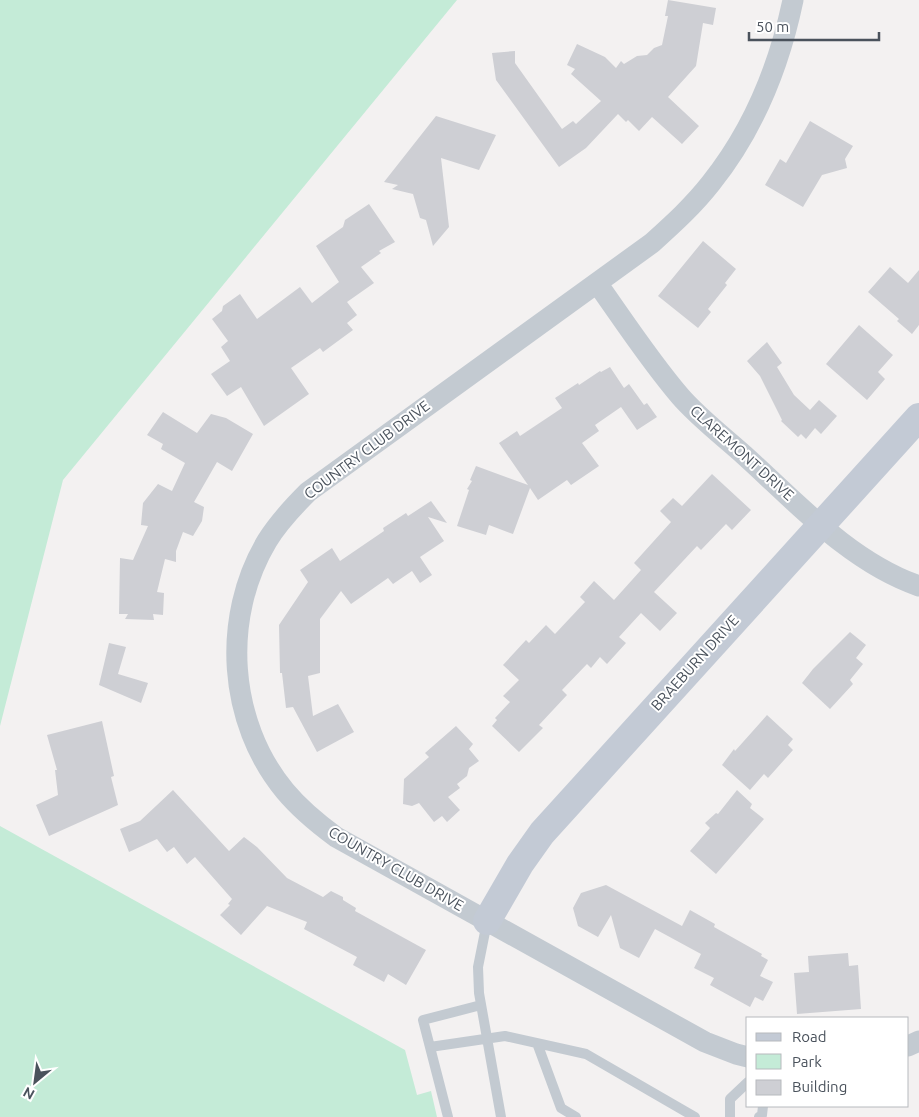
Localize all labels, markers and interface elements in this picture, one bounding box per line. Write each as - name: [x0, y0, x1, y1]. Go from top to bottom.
- scale bar: [749, 10, 879, 42]
- text: 50 m: [756, 18, 789, 35]
- street label: COUNTRY CLUB DRIVE: [301, 397, 433, 502]
- street label: CLAREMONT DRIVE: [687, 402, 798, 504]
- street label: BRAEBURN DRIVE: [647, 611, 742, 714]
- street label: COUNTRY CLUB DRIVE: [326, 823, 467, 914]
- legend: [746, 1017, 909, 1107]
- text: Road: [792, 1028, 827, 1045]
- text: Park: [792, 1053, 822, 1070]
- north arrow: [10, 1057, 60, 1107]
- text: Building: [792, 1078, 847, 1095]
- text: N: [20, 1084, 37, 1103]

